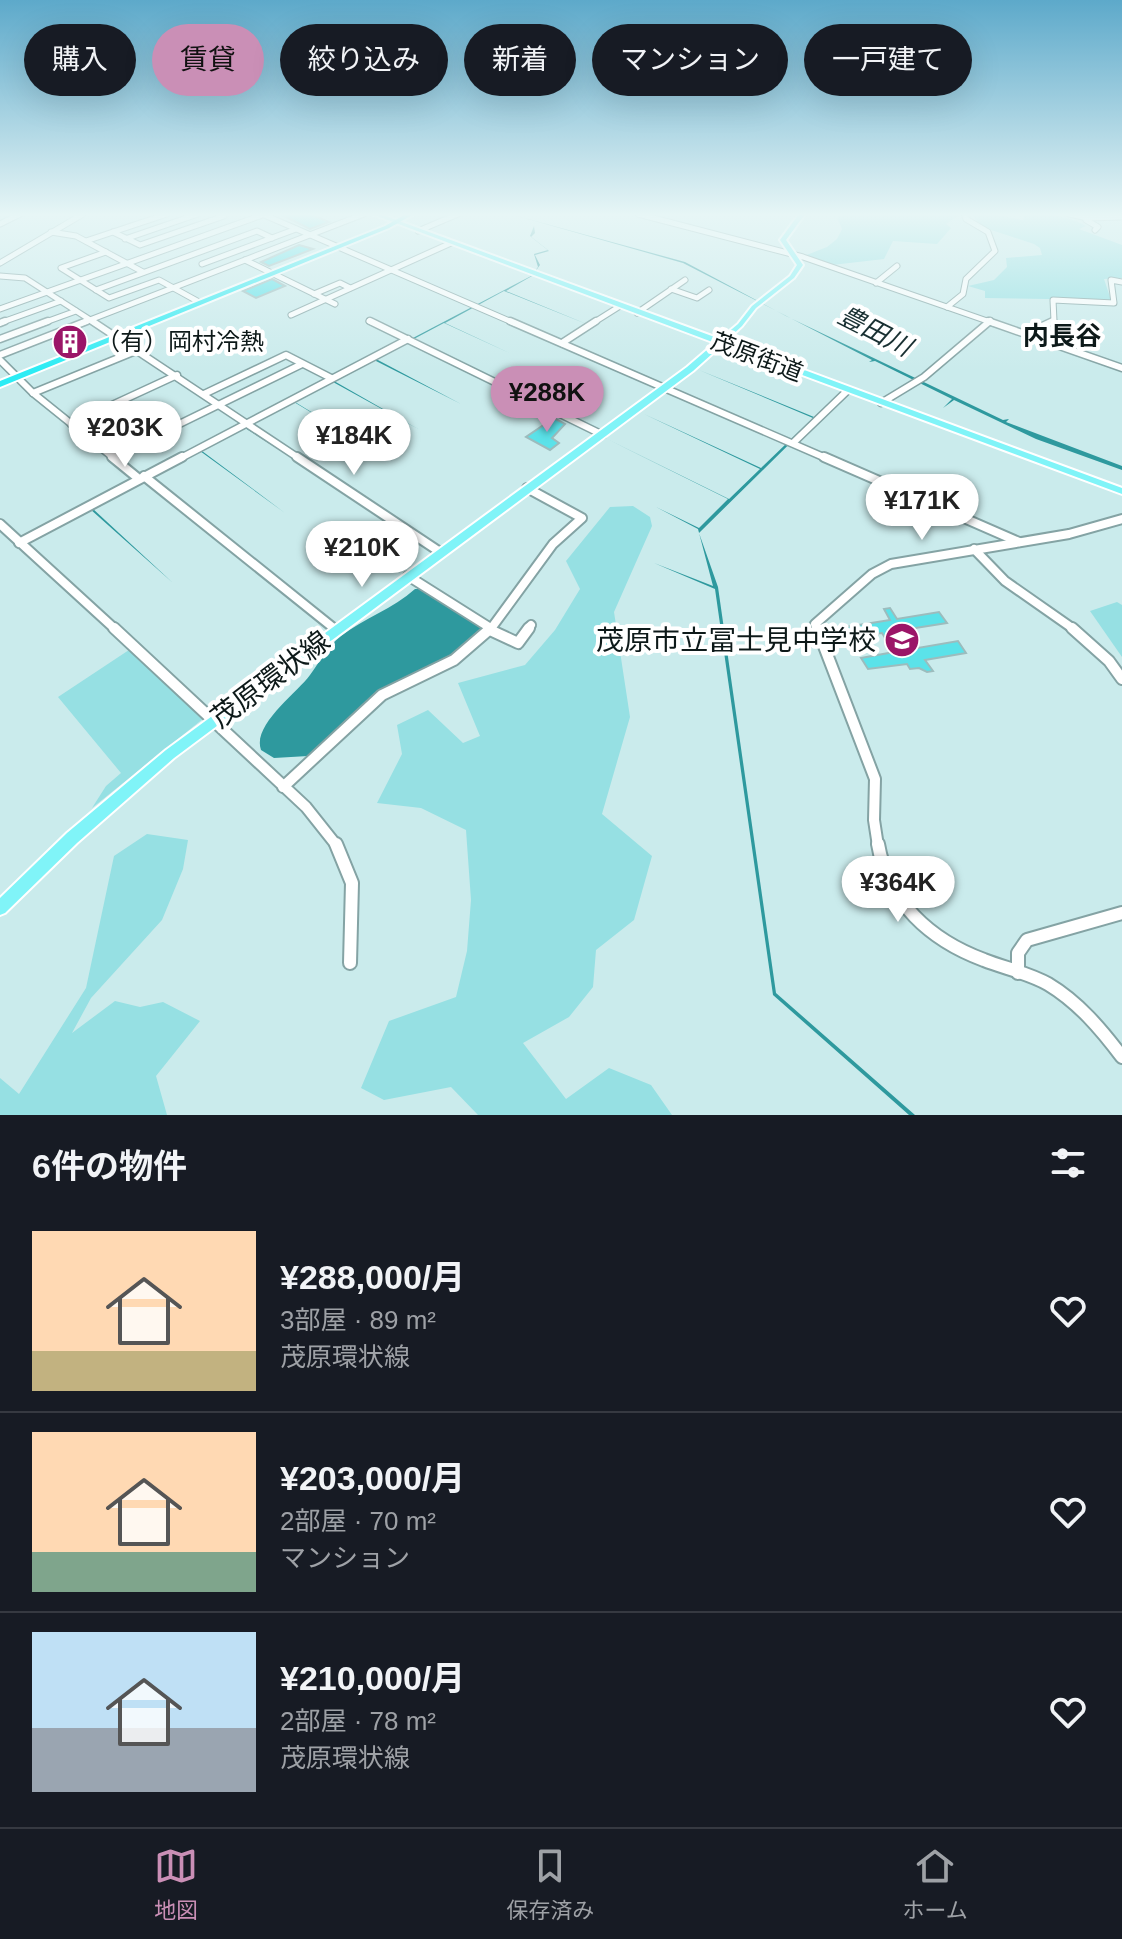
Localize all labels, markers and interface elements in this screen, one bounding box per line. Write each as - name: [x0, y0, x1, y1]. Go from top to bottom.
- chip: 購入: [24, 24, 136, 96]
- chip: 賃貸: [152, 24, 264, 96]
- chip: 絞り込み: [280, 24, 448, 96]
- chip: 新着: [464, 24, 576, 96]
- chip: マンション: [592, 24, 788, 96]
- chip: 一戸建て: [804, 24, 972, 96]
- water label: 豊田川: [833, 300, 919, 363]
- district label: 内長谷: [1023, 321, 1101, 351]
- building icon: （有）岡村冷熱: [51, 323, 89, 361]
- street label: 茂原街道: [708, 327, 807, 386]
- place label: （有）岡村冷熱: [96, 328, 264, 355]
- pin: ¥288K: [491, 366, 603, 434]
- text: ¥288K: [509, 377, 585, 407]
- pin: ¥203K: [69, 401, 181, 469]
- pin: ¥184K: [298, 409, 410, 477]
- text: ¥203K: [87, 412, 163, 442]
- text: ¥184K: [316, 420, 392, 450]
- pin: ¥171K: [866, 474, 978, 542]
- text: ¥171K: [884, 485, 960, 515]
- pin: ¥210K: [306, 521, 418, 589]
- text: ¥210K: [324, 532, 400, 562]
- school or university icon: 茂原市立冨士見中学校: [883, 621, 921, 659]
- street label: 茂原環状線: [205, 625, 336, 734]
- place label: 茂原市立冨士見中学校: [596, 625, 876, 656]
- pin: ¥364K: [842, 856, 954, 924]
- text: ¥364K: [860, 867, 936, 897]
- icon: filters: [1046, 1141, 1090, 1185]
- text: 6件の物件: [32, 1147, 187, 1185]
- text: ¥288,000/月: [280, 1258, 465, 1296]
- icon: home: [96, 1263, 192, 1359]
- icon: heart: [1046, 1289, 1090, 1333]
- text: 3部屋 · 89 m²: [280, 1305, 436, 1335]
- text: 茂原環状線: [280, 1342, 410, 1372]
- text: ¥203,000/月: [280, 1459, 465, 1497]
- icon: home: [96, 1464, 192, 1560]
- icon: heart: [1046, 1490, 1090, 1534]
- text: 2部屋 · 70 m²: [280, 1506, 436, 1536]
- text: マンション: [280, 1543, 410, 1573]
- text: ¥210,000/月: [280, 1659, 465, 1697]
- icon: home: [96, 1664, 192, 1760]
- icon: heart: [1046, 1690, 1090, 1734]
- text: 2部屋 · 78 m²: [280, 1706, 436, 1736]
- text: 茂原環状線: [280, 1743, 410, 1773]
- tab: 地図: [154, 1844, 198, 1924]
- tab: 保存済み: [506, 1844, 594, 1924]
- tab: ホーム: [903, 1844, 968, 1924]

